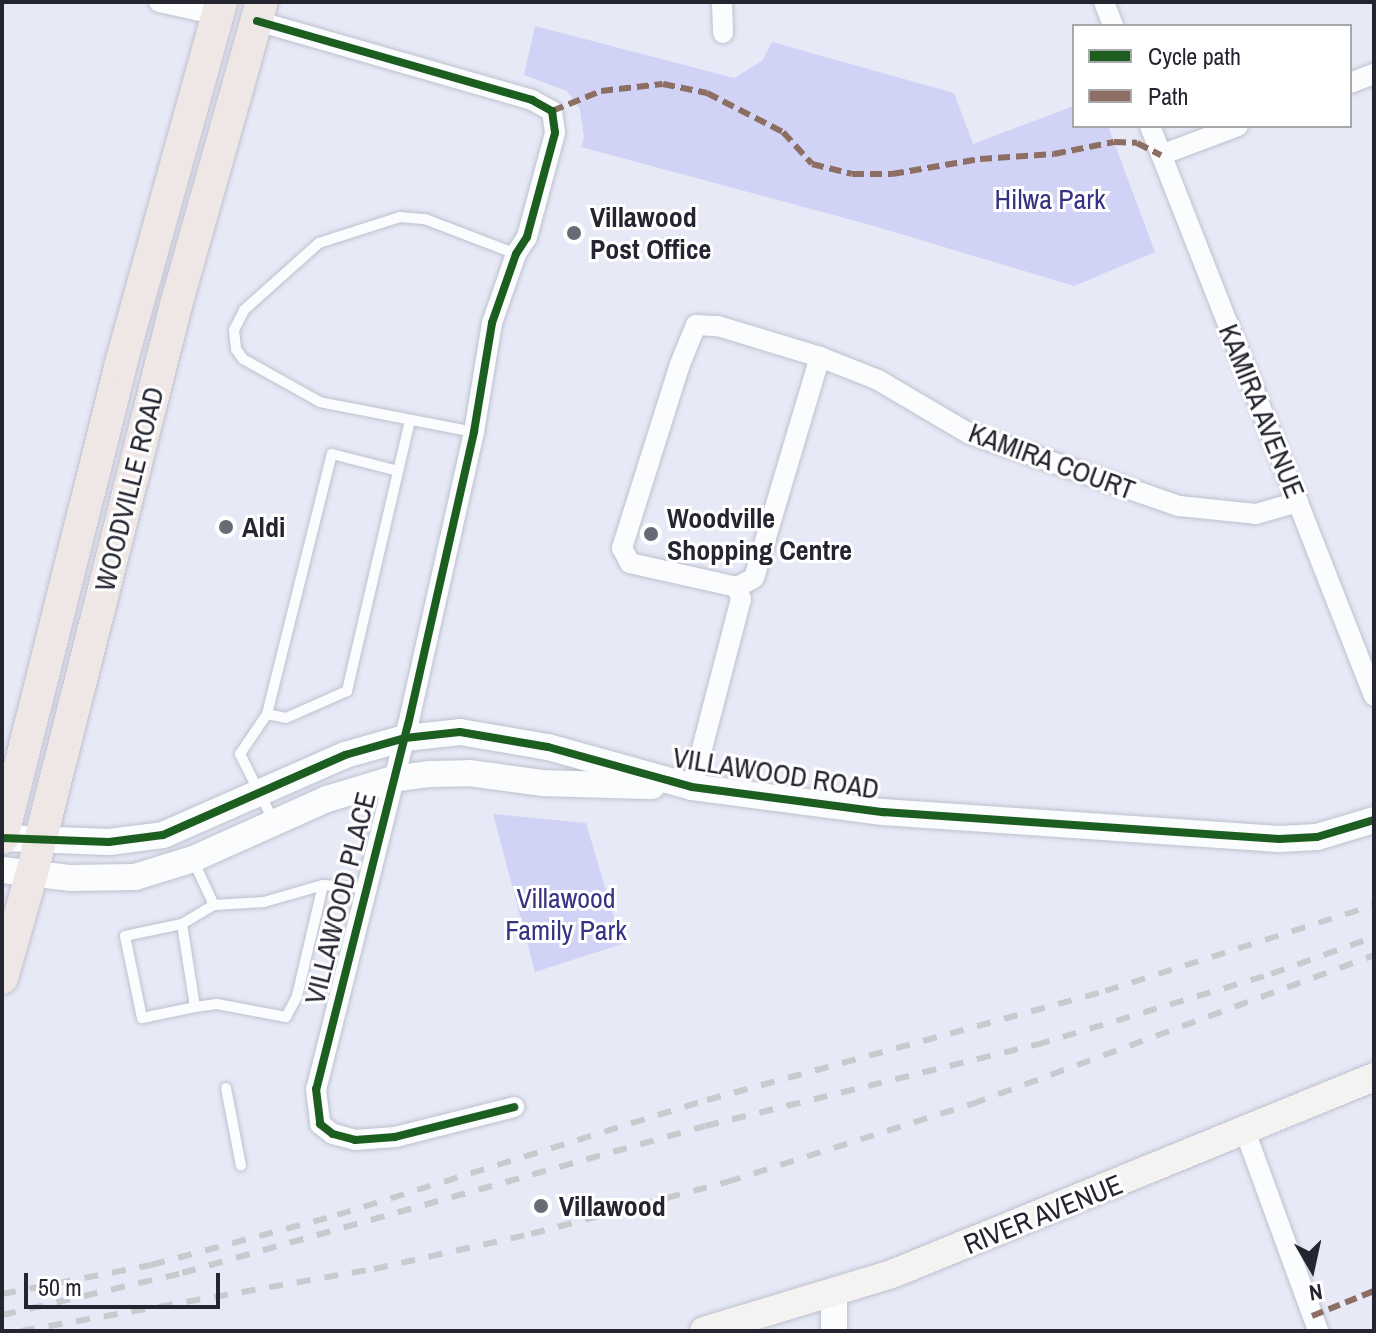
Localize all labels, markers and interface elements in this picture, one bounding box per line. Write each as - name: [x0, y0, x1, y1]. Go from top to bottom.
- legend: [1072, 24, 1352, 128]
- text: Cycle path: [1148, 40, 1241, 72]
- text: Path: [1148, 80, 1189, 112]
- park label: Hilwa Park: [995, 182, 1105, 216]
- place label: Villawood Post Office: [590, 200, 711, 266]
- marker: Villawood Post Office: [565, 224, 583, 242]
- street label: KAMIRA AVENUE: [1211, 318, 1313, 504]
- street label: WOODVILLE ROAD: [87, 383, 171, 595]
- street label: KAMIRA COURT: [964, 415, 1140, 507]
- place label: Woodville Shopping Centre: [667, 501, 852, 567]
- place label: Aldi: [242, 510, 285, 544]
- marker: Aldi: [217, 518, 235, 536]
- marker: Woodville Shopping Centre: [642, 525, 660, 543]
- street label: VILLAWOOD ROAD: [670, 740, 882, 806]
- street label: VILLAWOOD PLACE: [297, 788, 383, 1008]
- park label: Villawood Family Park: [505, 881, 627, 947]
- street label: RIVER AVENUE: [958, 1167, 1128, 1261]
- place label: Villawood: [559, 1189, 666, 1223]
- marker: Villawood: [530, 1195, 552, 1217]
- north arrow: [1272, 1229, 1352, 1309]
- scale bar: [28, 1257, 224, 1307]
- text: 50 m: [38, 1271, 82, 1303]
- text: N: [1307, 1277, 1325, 1309]

